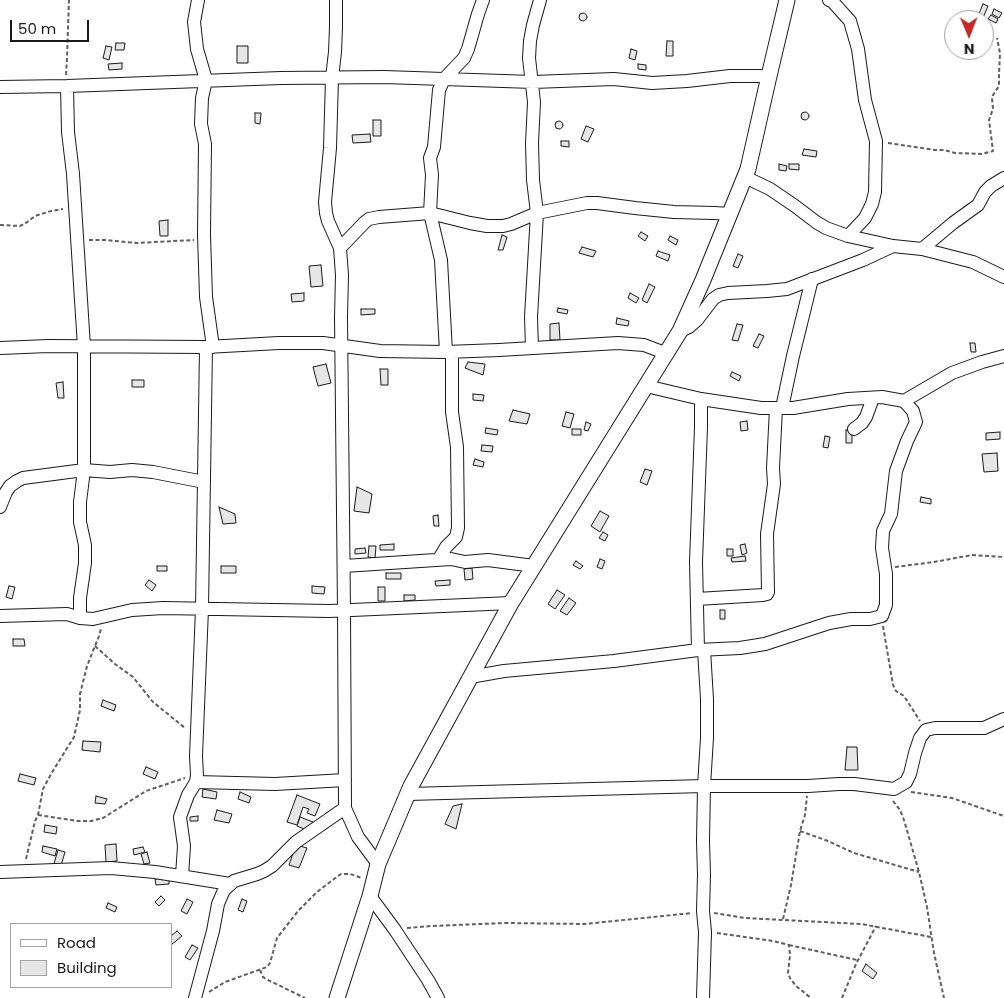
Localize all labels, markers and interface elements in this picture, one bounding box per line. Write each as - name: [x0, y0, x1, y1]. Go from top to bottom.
- scale bar: [12, 10, 91, 42]
- north arrow: [944, 10, 994, 60]
- text: 50 m: [18, 18, 56, 39]
- text: N: [964, 39, 975, 59]
- legend: [10, 923, 172, 988]
- text: Road: [57, 932, 96, 953]
- text: Building: [57, 957, 117, 978]

